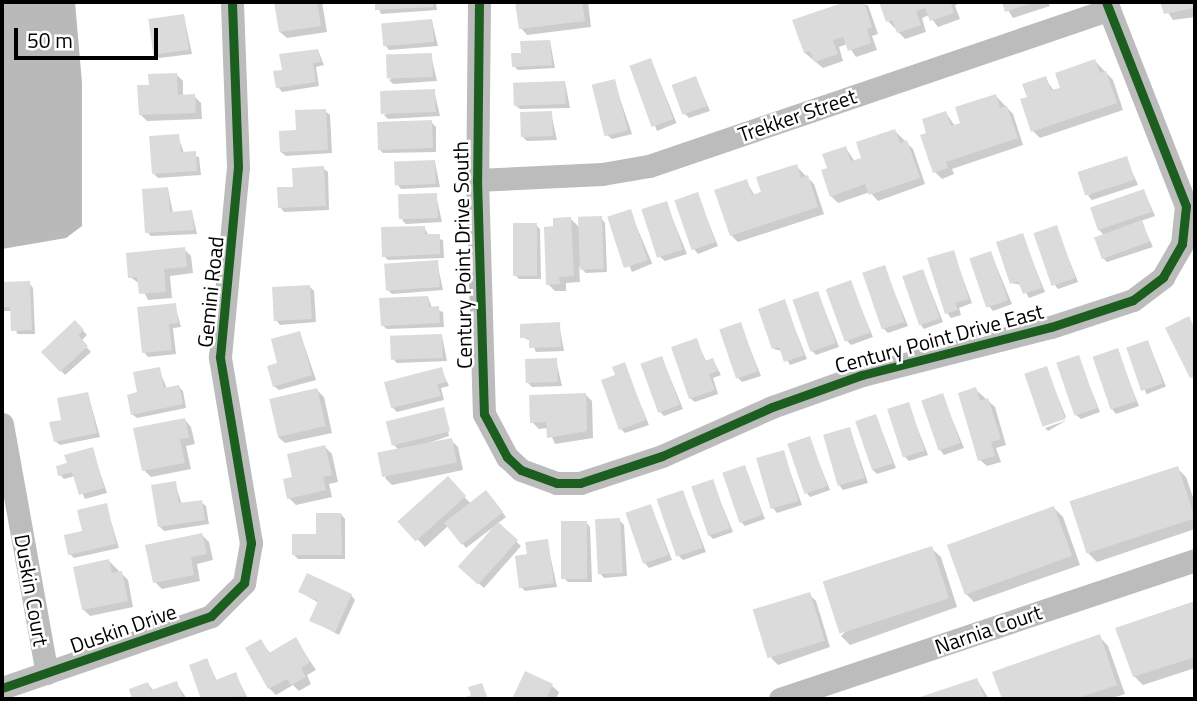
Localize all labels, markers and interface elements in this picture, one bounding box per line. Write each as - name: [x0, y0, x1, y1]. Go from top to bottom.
- scale bar: [18, 14, 161, 58]
- text: 50 m: [27, 24, 73, 56]
- street label: Trekker Street: [735, 83, 859, 147]
- street label: Century Point Drive South: [447, 141, 477, 369]
- street label: Gemini Road: [192, 235, 228, 349]
- street label: Century Point Drive East: [832, 298, 1046, 378]
- street label: Duskin Court: [10, 532, 54, 648]
- street label: Duskin Drive: [66, 598, 180, 658]
- street label: Narnia Court: [931, 599, 1045, 659]

